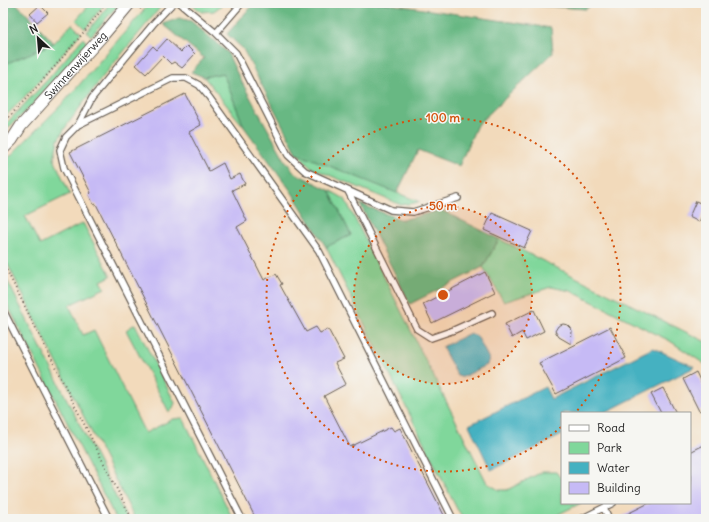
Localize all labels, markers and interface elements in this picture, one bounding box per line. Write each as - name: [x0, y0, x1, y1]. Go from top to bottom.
- north arrow: [18, 18, 58, 58]
- text: N: [27, 21, 40, 37]
- street label: Swinnenwijerweg: [41, 28, 110, 102]
- text: 100 m: [426, 110, 460, 125]
- text: 50 m: [429, 198, 458, 213]
- centre of rings: [436, 288, 450, 302]
- legend: [561, 412, 691, 504]
- text: Road: [597, 420, 625, 435]
- text: Park: [597, 440, 622, 455]
- text: Water: [597, 460, 630, 475]
- text: Building: [597, 480, 641, 495]

